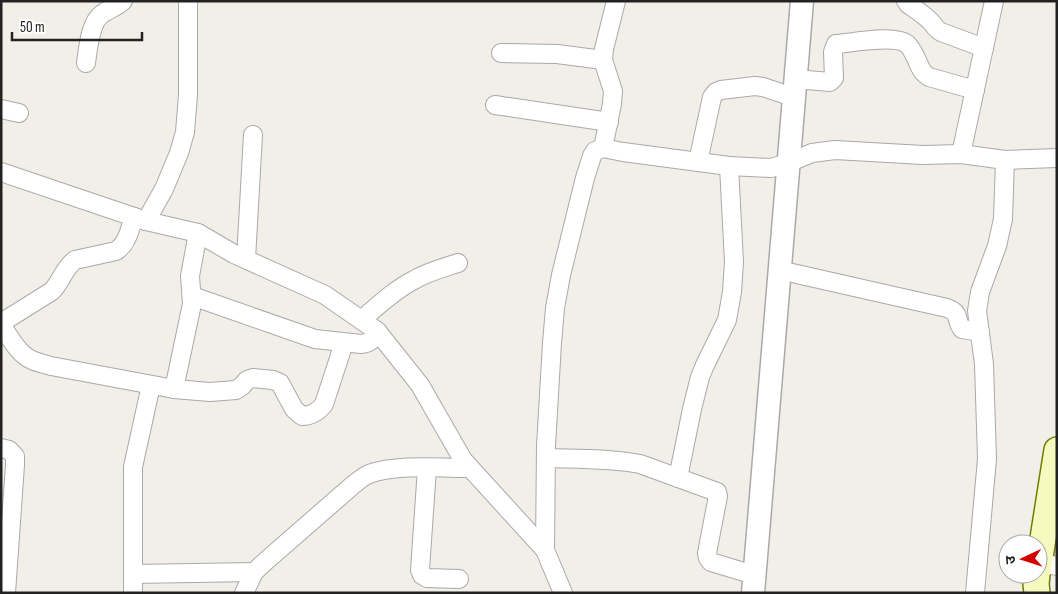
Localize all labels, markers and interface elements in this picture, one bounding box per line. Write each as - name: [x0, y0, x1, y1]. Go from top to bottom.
- scale bar: [12, 10, 142, 42]
- text: 50 m: [20, 18, 45, 37]
- north arrow: [998, 534, 1048, 584]
- text: उ: [1002, 554, 1019, 565]

